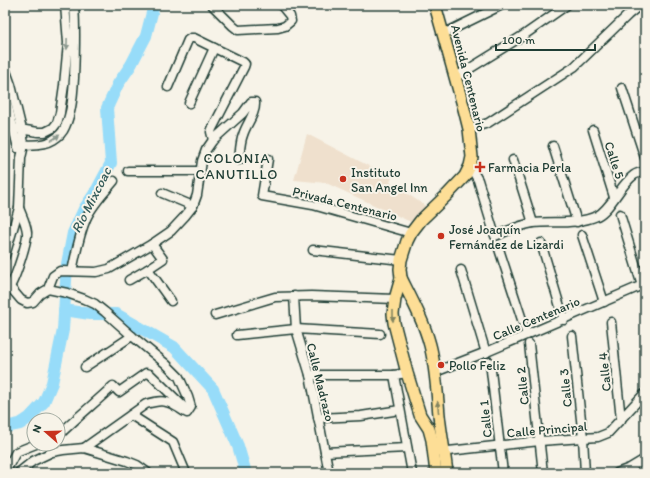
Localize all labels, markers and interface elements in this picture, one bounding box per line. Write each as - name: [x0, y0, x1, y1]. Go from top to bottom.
- street label: Avenida Centenario: [448, 23, 489, 133]
- scale bar: [496, 26, 595, 52]
- text: 100 m: [502, 33, 535, 47]
- one-way arrow: [64, 38, 70, 51]
- one-way arrow: [49, 134, 60, 142]
- street label: Calle 5: [601, 140, 628, 181]
- district label: COLONIA CANUTILLO: [196, 150, 278, 183]
- place label: Farmacia Perla: [488, 160, 572, 175]
- marker: Farmacia Perla: [475, 162, 485, 172]
- water label: Río Mixcoac: [68, 163, 116, 236]
- place label: Instituto San Angel Inn: [351, 165, 428, 195]
- marker: Instituto San Angel Inn: [338, 174, 348, 184]
- street label: Privada Centenario: [291, 183, 399, 224]
- place label: José Joaquín Fernández de Lizardi: [449, 222, 564, 252]
- marker: José Joaquín Fernández de Lizardi: [436, 231, 446, 241]
- street label: Calle Centenario: [490, 293, 582, 344]
- one-way arrow: [390, 310, 397, 322]
- street label: Calle Madrazo: [304, 341, 338, 423]
- street label: Calle 4: [595, 351, 614, 392]
- place label: Pollo Feliz: [449, 358, 506, 373]
- marker: Pollo Feliz: [436, 360, 446, 370]
- street label: Calle 2: [513, 366, 532, 406]
- street label: Calle 3: [556, 368, 575, 408]
- street label: Calle 1: [476, 399, 495, 438]
- one-way arrow: [435, 401, 442, 413]
- north arrow: [26, 412, 66, 452]
- street label: Calle Principal: [506, 418, 588, 441]
- text: N: [30, 423, 44, 434]

